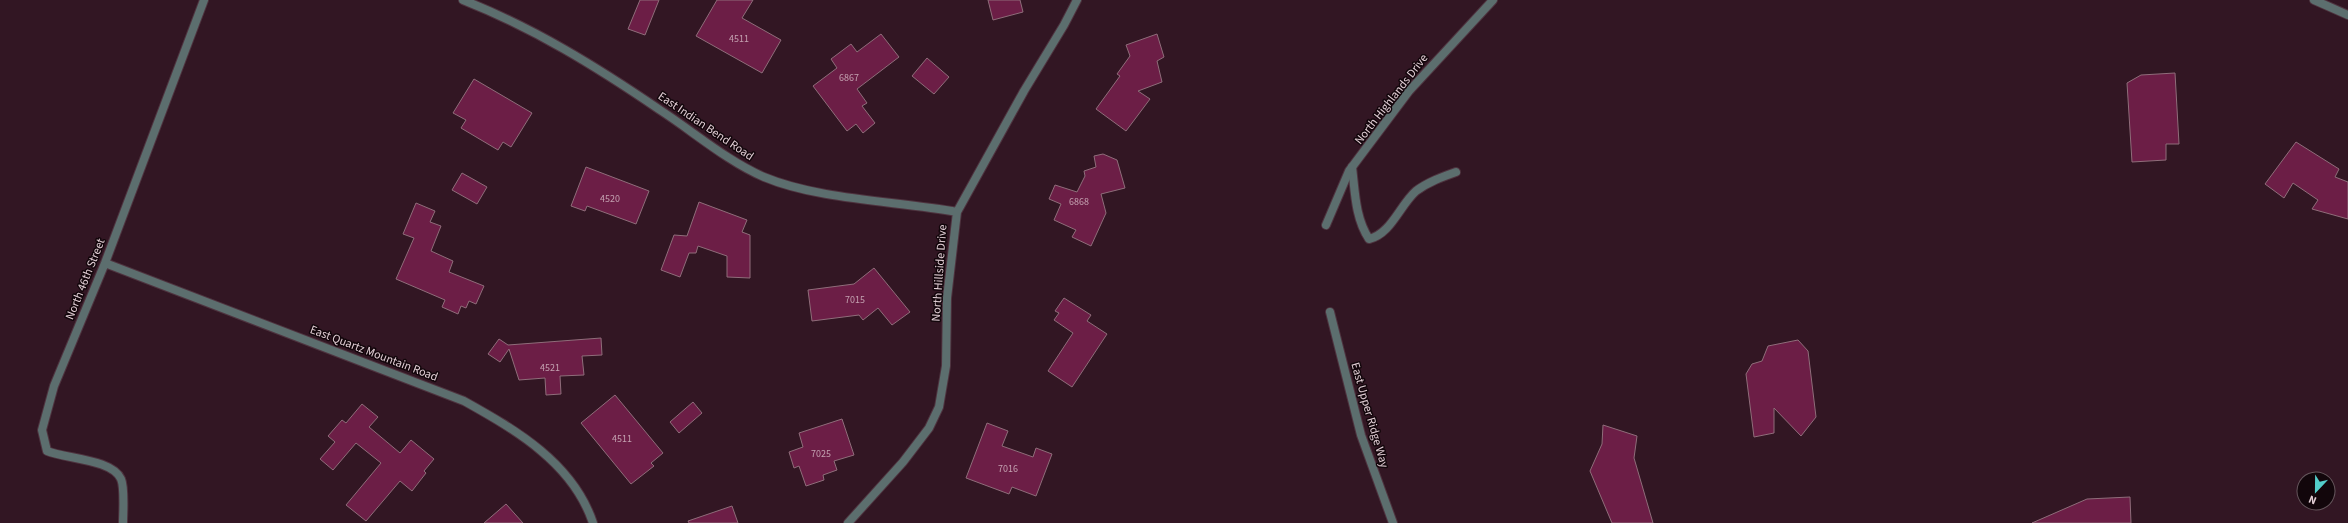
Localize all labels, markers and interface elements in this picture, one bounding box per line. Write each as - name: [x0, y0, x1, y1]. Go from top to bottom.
- house number: 4511: [729, 32, 749, 46]
- street label: North Highlands Drive: [1351, 50, 1432, 148]
- house number: 6867: [839, 71, 859, 85]
- street label: East Indian Bend Road: [654, 88, 757, 165]
- house number: 4520: [600, 192, 620, 206]
- house number: 6868: [1069, 195, 1089, 209]
- street label: North Hillside Drive: [928, 224, 951, 322]
- street label: North 46th Street: [61, 236, 110, 322]
- house number: 7015: [845, 293, 865, 307]
- street label: East Quartz Mountain Road: [307, 321, 440, 386]
- house number: 4521: [540, 361, 560, 375]
- street label: East Upper Ridge Way: [1346, 361, 1393, 470]
- house number: 4511: [612, 432, 632, 446]
- house number: 7025: [811, 447, 831, 461]
- house number: 7016: [998, 462, 1018, 476]
- north arrow: [2296, 471, 2336, 511]
- text: N: [2306, 491, 2319, 508]

